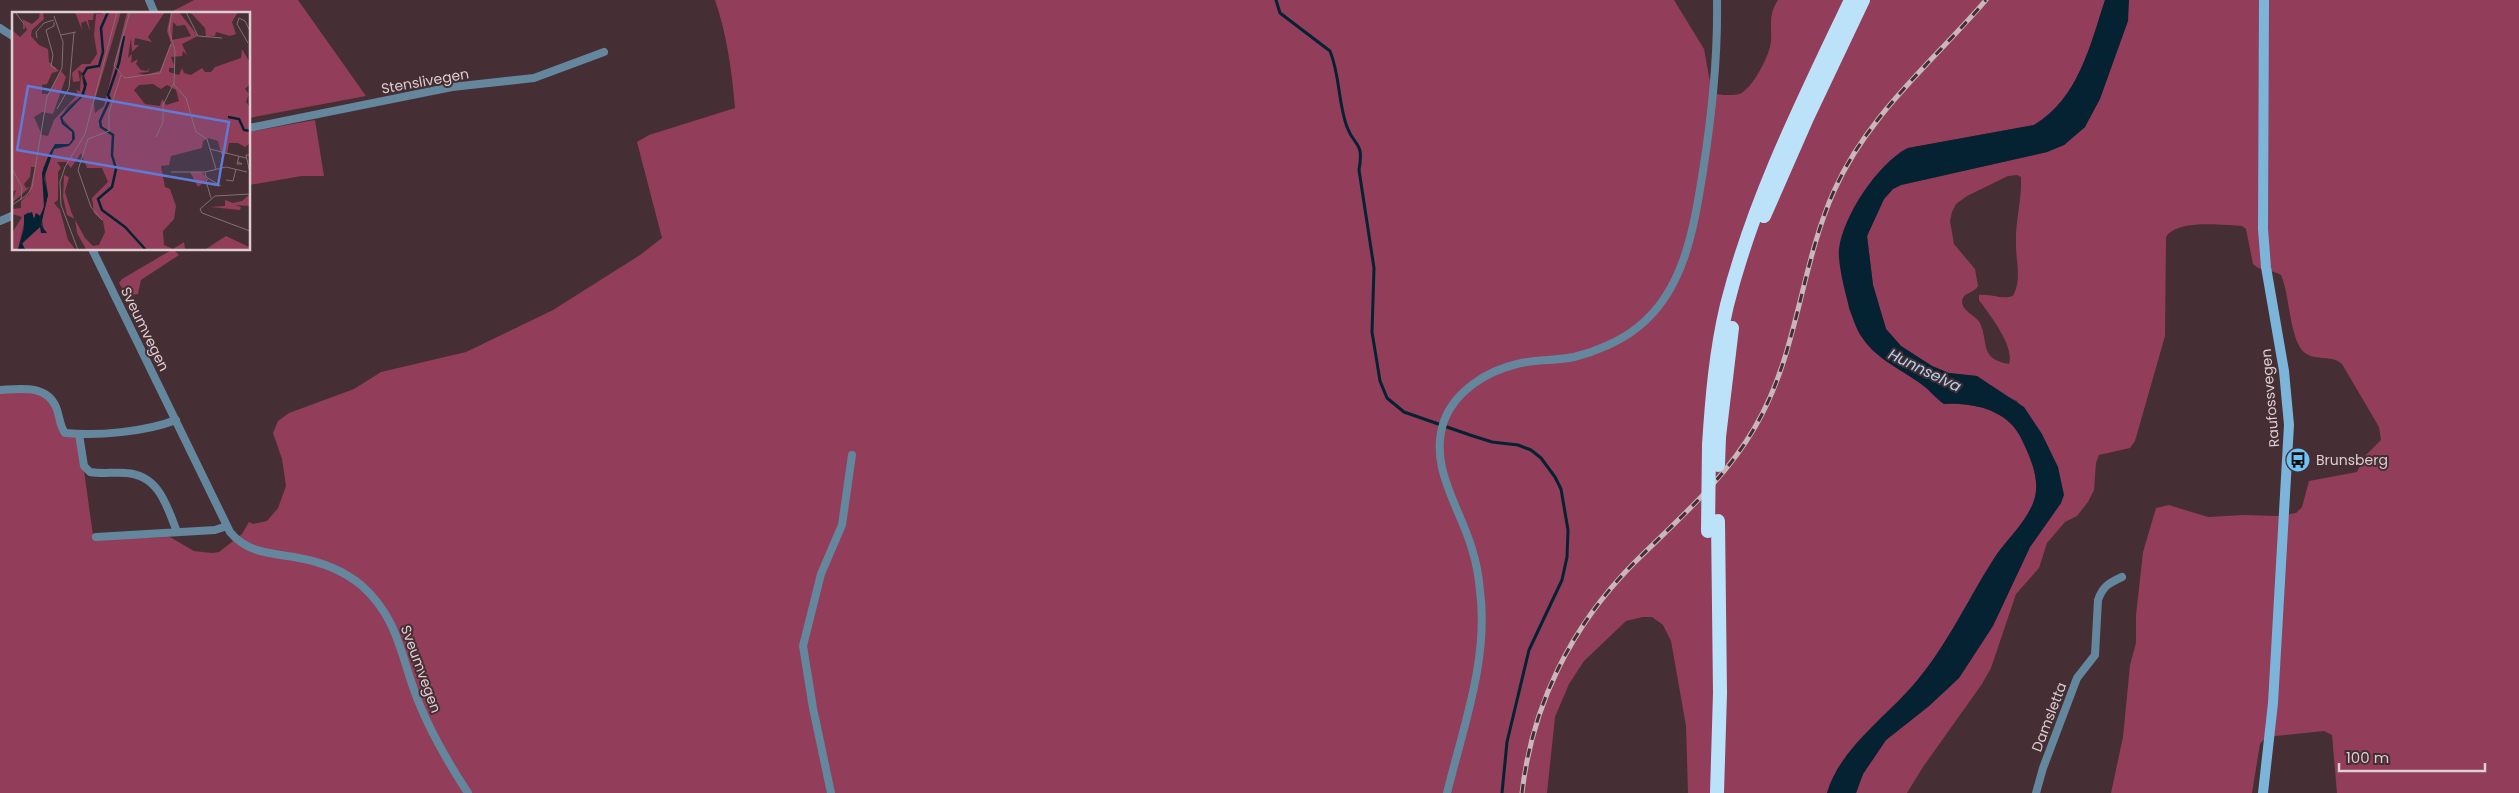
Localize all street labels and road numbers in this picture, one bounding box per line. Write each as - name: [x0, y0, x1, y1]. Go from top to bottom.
- street label: Stenslivegen: [380, 63, 470, 99]
- street label: Sveumvegen: [116, 283, 174, 375]
- street label: Raufossvegen: [2256, 348, 2284, 448]
- street label: Sveumvegen: [396, 622, 446, 716]
- street label: Damsletta: [2027, 679, 2071, 755]

